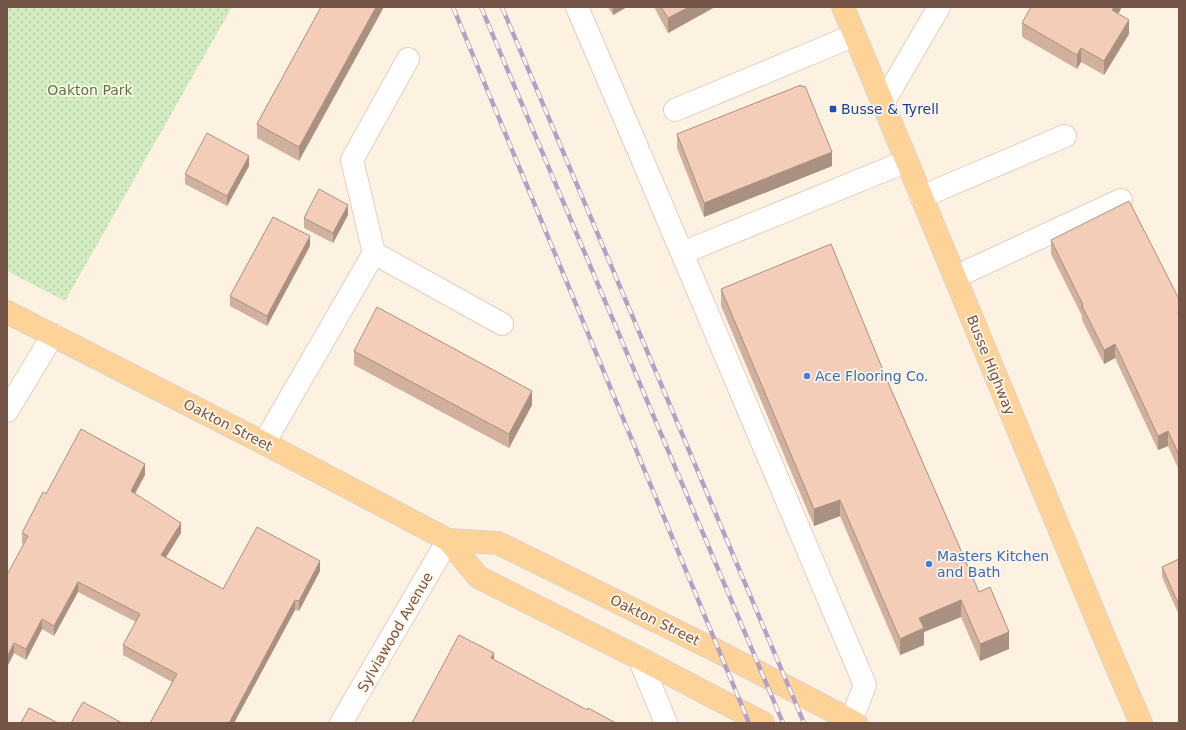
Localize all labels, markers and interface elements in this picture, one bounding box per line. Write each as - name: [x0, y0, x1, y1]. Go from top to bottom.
- park label: Oakton Park: [47, 82, 134, 98]
- place label: Busse & Tyrell: [841, 101, 939, 117]
- marker: Busse & Tyrell: [828, 104, 838, 114]
- street label: Busse Highway: [964, 313, 1018, 417]
- place label: Ace Flooring Co.: [815, 368, 929, 384]
- marker: Ace Flooring Co.: [802, 371, 812, 381]
- street label: Oakton Street: [181, 396, 276, 455]
- place label: Masters Kitchen and Bath: [937, 548, 1049, 580]
- marker: Masters Kitchen and Bath: [924, 559, 934, 569]
- street label: Sylviawood Avenue: [354, 569, 436, 695]
- street label: Oakton Street: [608, 591, 703, 649]

